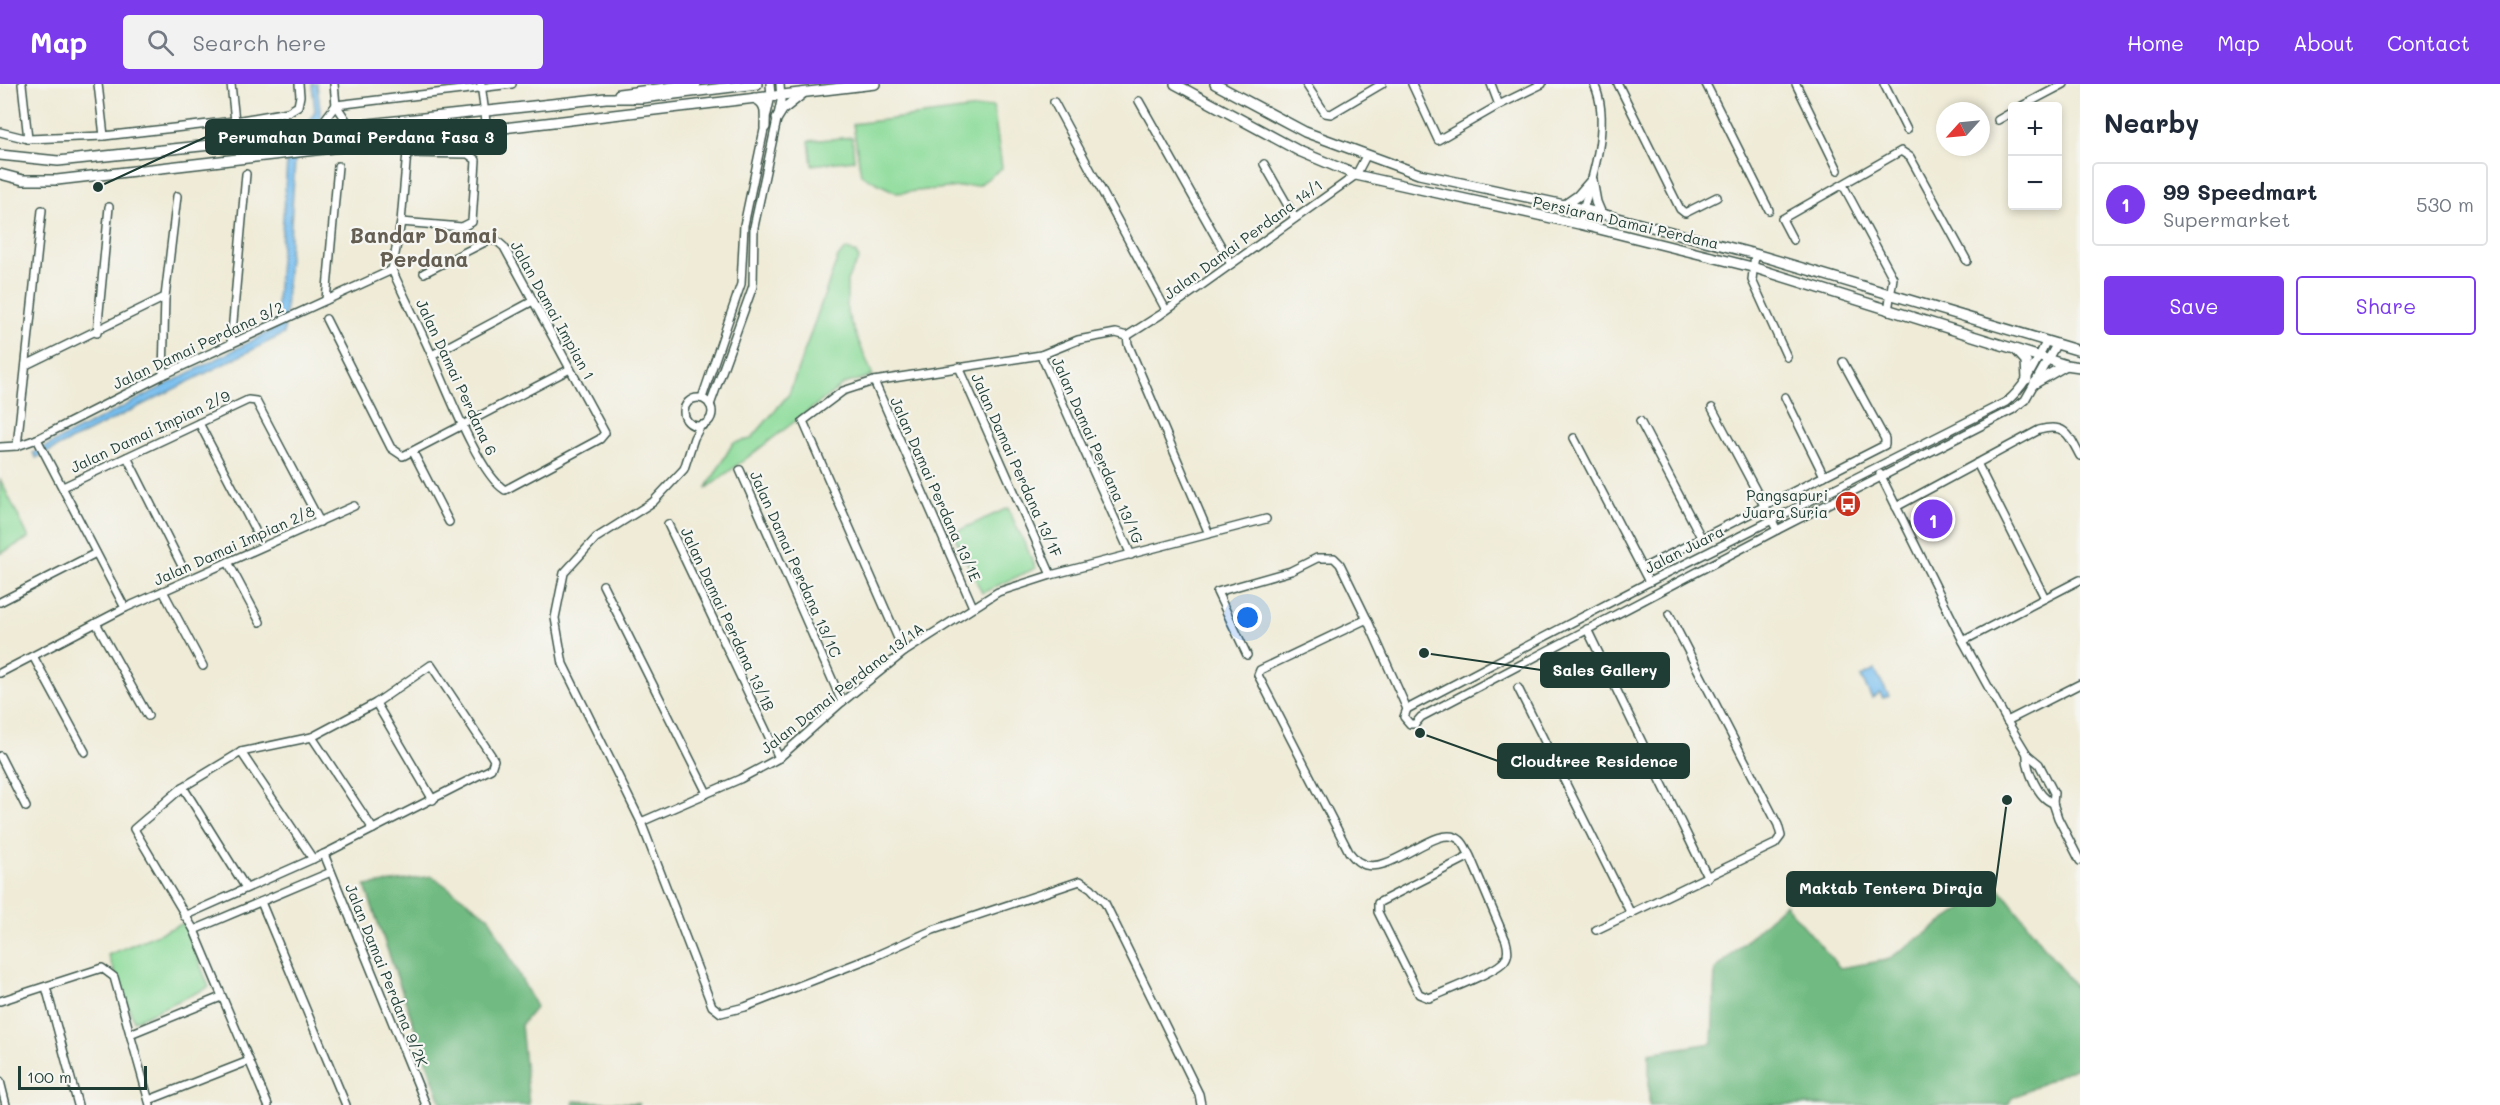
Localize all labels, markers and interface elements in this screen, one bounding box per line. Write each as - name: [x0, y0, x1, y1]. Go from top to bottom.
- search box: [123, 15, 543, 69]
- text: Map: [30, 24, 87, 60]
- icon: search: [144, 26, 177, 59]
- text: Search here: [192, 28, 326, 57]
- text: Home: [2127, 29, 2184, 56]
- text: Map: [2217, 29, 2260, 56]
- text: About: [2293, 29, 2354, 56]
- text: Contact: [2387, 29, 2470, 56]
- north arrow: [1936, 102, 1990, 156]
- map controls: [2008, 102, 2062, 210]
- button: +: [2008, 102, 2062, 156]
- text: Nearby: [2104, 106, 2199, 140]
- callout: Perumahan Damai Perdana Fasa 3: [206, 120, 506, 154]
- text: Perumahan Damai Perdana Fasa 3: [218, 126, 495, 147]
- button: −: [2008, 156, 2062, 210]
- street label: Jalan Damai Perdana 14/1: [1160, 175, 1326, 303]
- text: 99 Speedmart: [2163, 177, 2317, 206]
- street label: Persiaran Damai Perdana: [1531, 191, 1721, 253]
- text: 1: [2121, 191, 2130, 217]
- text: 530 m: [2416, 191, 2474, 217]
- text: Supermarket: [2163, 206, 2290, 232]
- district label: Bandar Damai Perdana: [350, 221, 498, 272]
- street label: Jalan Damai Impian 1: [507, 237, 599, 383]
- button: Save: [2104, 276, 2284, 335]
- button: Share: [2296, 276, 2476, 335]
- street label: Jalan Damai Perdana 6: [412, 296, 502, 458]
- street label: Jalan Damai Perdana 3/2: [109, 297, 287, 393]
- street label: Jalan Damai Perdana 13/1G: [1048, 353, 1148, 547]
- street label: Jalan Damai Perdana 13/1F: [967, 370, 1067, 560]
- street label: Jalan Damai Impian 2/9: [67, 385, 233, 477]
- street label: Jalan Damai Perdana 13/1E: [886, 394, 986, 585]
- street label: Jalan Damai Perdana 13/1C: [746, 468, 846, 661]
- place label: Pangsapuri Juara Suria: [1742, 485, 1828, 522]
- bus stop icon: Pangsapuri Juara Suria: [1833, 489, 1863, 519]
- pin: 1: [1914, 496, 1952, 542]
- street label: Jalan Damai Impian 2/8: [150, 500, 318, 590]
- street label: Jalan Juara: [1641, 520, 1727, 578]
- street label: Jalan Damai Perdana 13/1B: [677, 524, 779, 714]
- your location: [1233, 603, 1262, 632]
- street label: Jalan Damai Perdana 13/1A: [756, 618, 928, 758]
- callout: Sales Gallery: [1541, 653, 1669, 687]
- text: Sales Gallery: [1553, 659, 1658, 680]
- callout: Cloudtree Residence: [1498, 744, 1689, 778]
- text: Cloudtree Residence: [1510, 750, 1678, 771]
- callout: Maktab Tentera Diraja: [1787, 872, 1995, 906]
- text: Maktab Tentera Diraja: [1799, 877, 1983, 898]
- street label: Jalan Damai Perdana 9/2K: [341, 881, 433, 1069]
- scale bar: [18, 1063, 147, 1090]
- text: 100 m: [27, 1066, 72, 1087]

